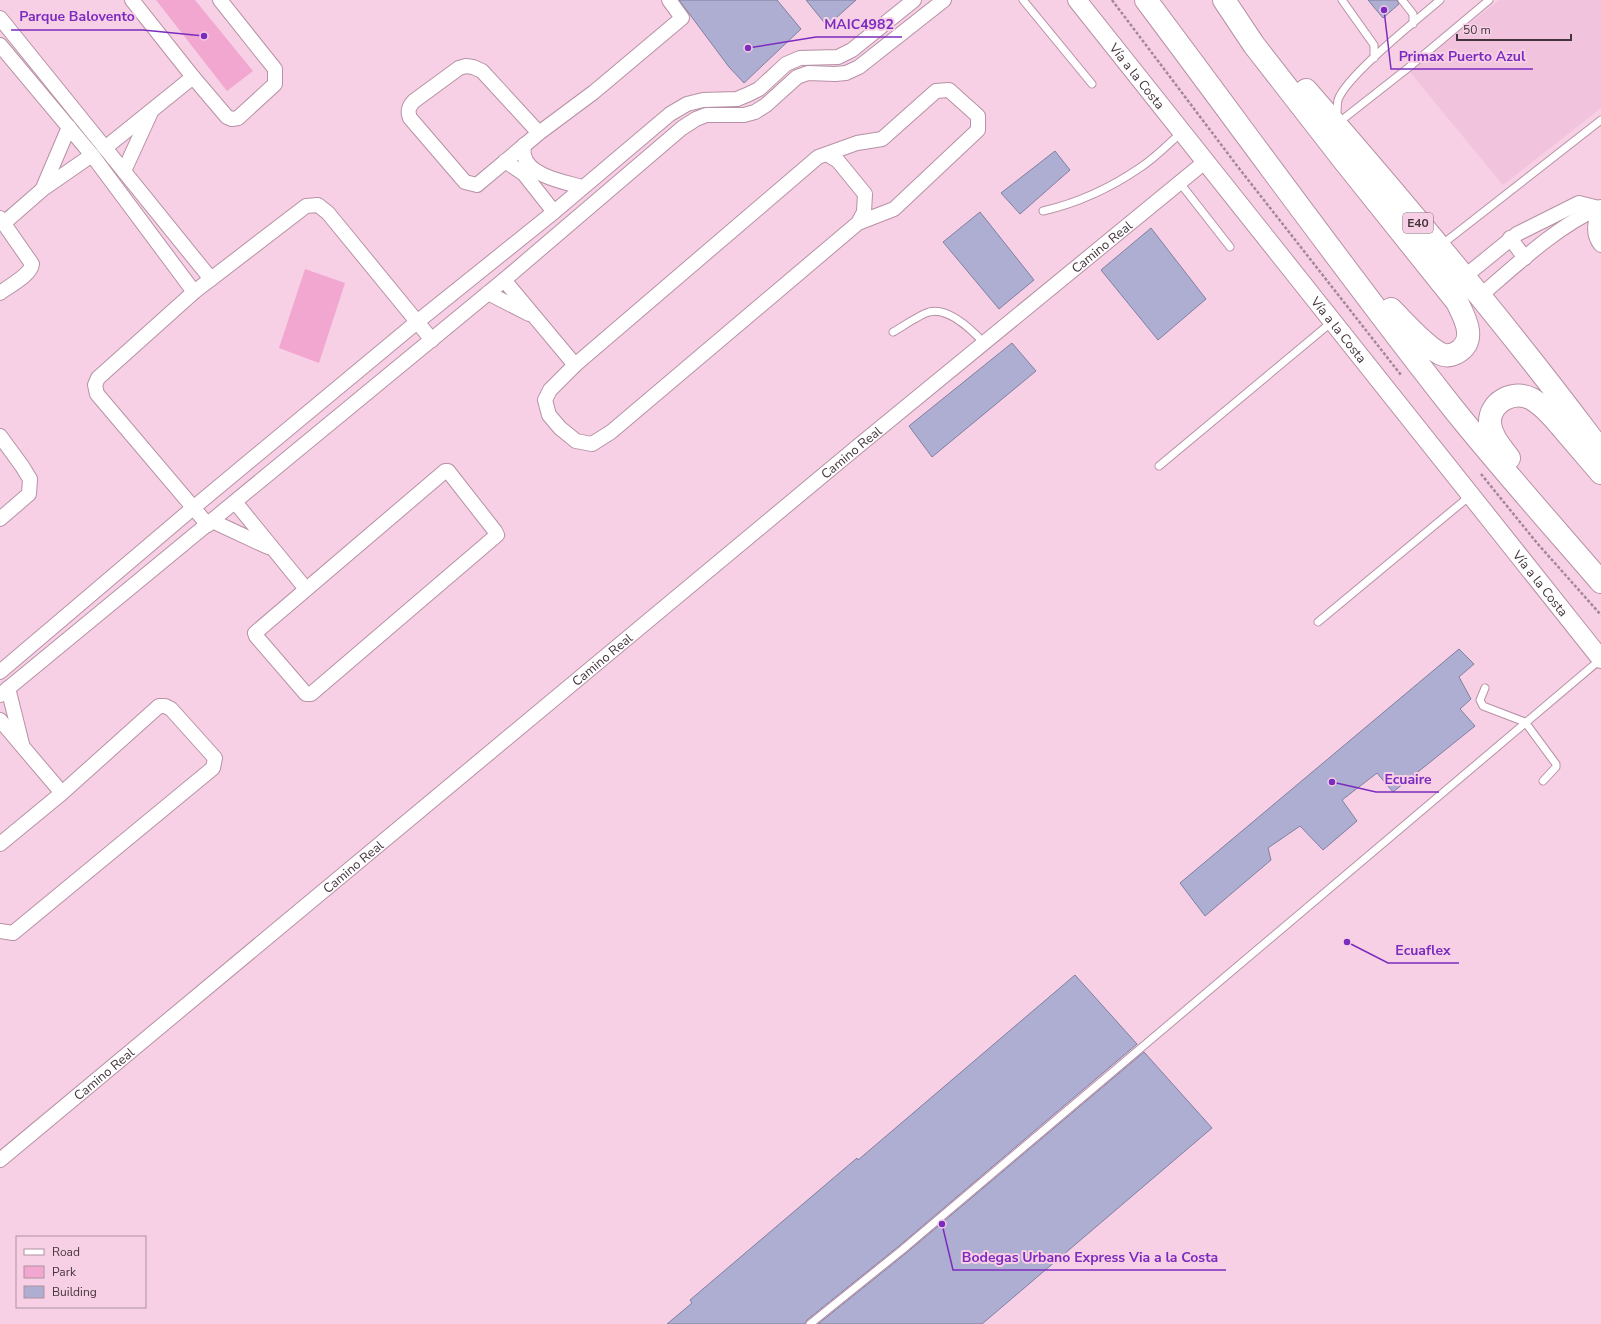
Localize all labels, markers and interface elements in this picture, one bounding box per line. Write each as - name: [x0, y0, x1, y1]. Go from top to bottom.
- callout: Parque Balovento: [11, 4, 143, 30]
- text: Parque Balovento: [19, 7, 135, 26]
- callout: MAIC4982: [816, 11, 902, 37]
- text: MAIC4982: [824, 15, 894, 34]
- scale bar: [1457, 16, 1571, 42]
- text: 50 m: [1463, 22, 1491, 38]
- street label: Vía a la Costa: [1104, 39, 1168, 113]
- callout: Primax Puerto Azul: [1391, 43, 1533, 69]
- text: Primax Puerto Azul: [1399, 47, 1526, 66]
- road number: E40: [1403, 213, 1433, 233]
- street label: Camino Real: [1068, 217, 1137, 278]
- street label: Vía a la Costa: [1306, 293, 1370, 367]
- street label: Camino Real: [818, 422, 886, 483]
- street label: Vía a la Costa: [1507, 546, 1572, 621]
- street label: Camino Real: [568, 629, 637, 691]
- callout: Ecuaire: [1376, 766, 1439, 792]
- text: Ecuaire: [1384, 770, 1432, 789]
- street label: Camino Real: [319, 837, 388, 898]
- callout: Ecuaflex: [1388, 937, 1459, 963]
- text: Ecuaflex: [1395, 941, 1451, 960]
- street label: Camino Real: [70, 1044, 139, 1105]
- legend: [16, 1236, 146, 1308]
- text: Road: [52, 1244, 80, 1260]
- callout: Bodegas Urbano Express Via a la Costa: [953, 1244, 1226, 1270]
- text: Bodegas Urbano Express Via a la Costa: [962, 1248, 1218, 1267]
- text: Park: [52, 1264, 77, 1280]
- text: Building: [52, 1284, 97, 1300]

